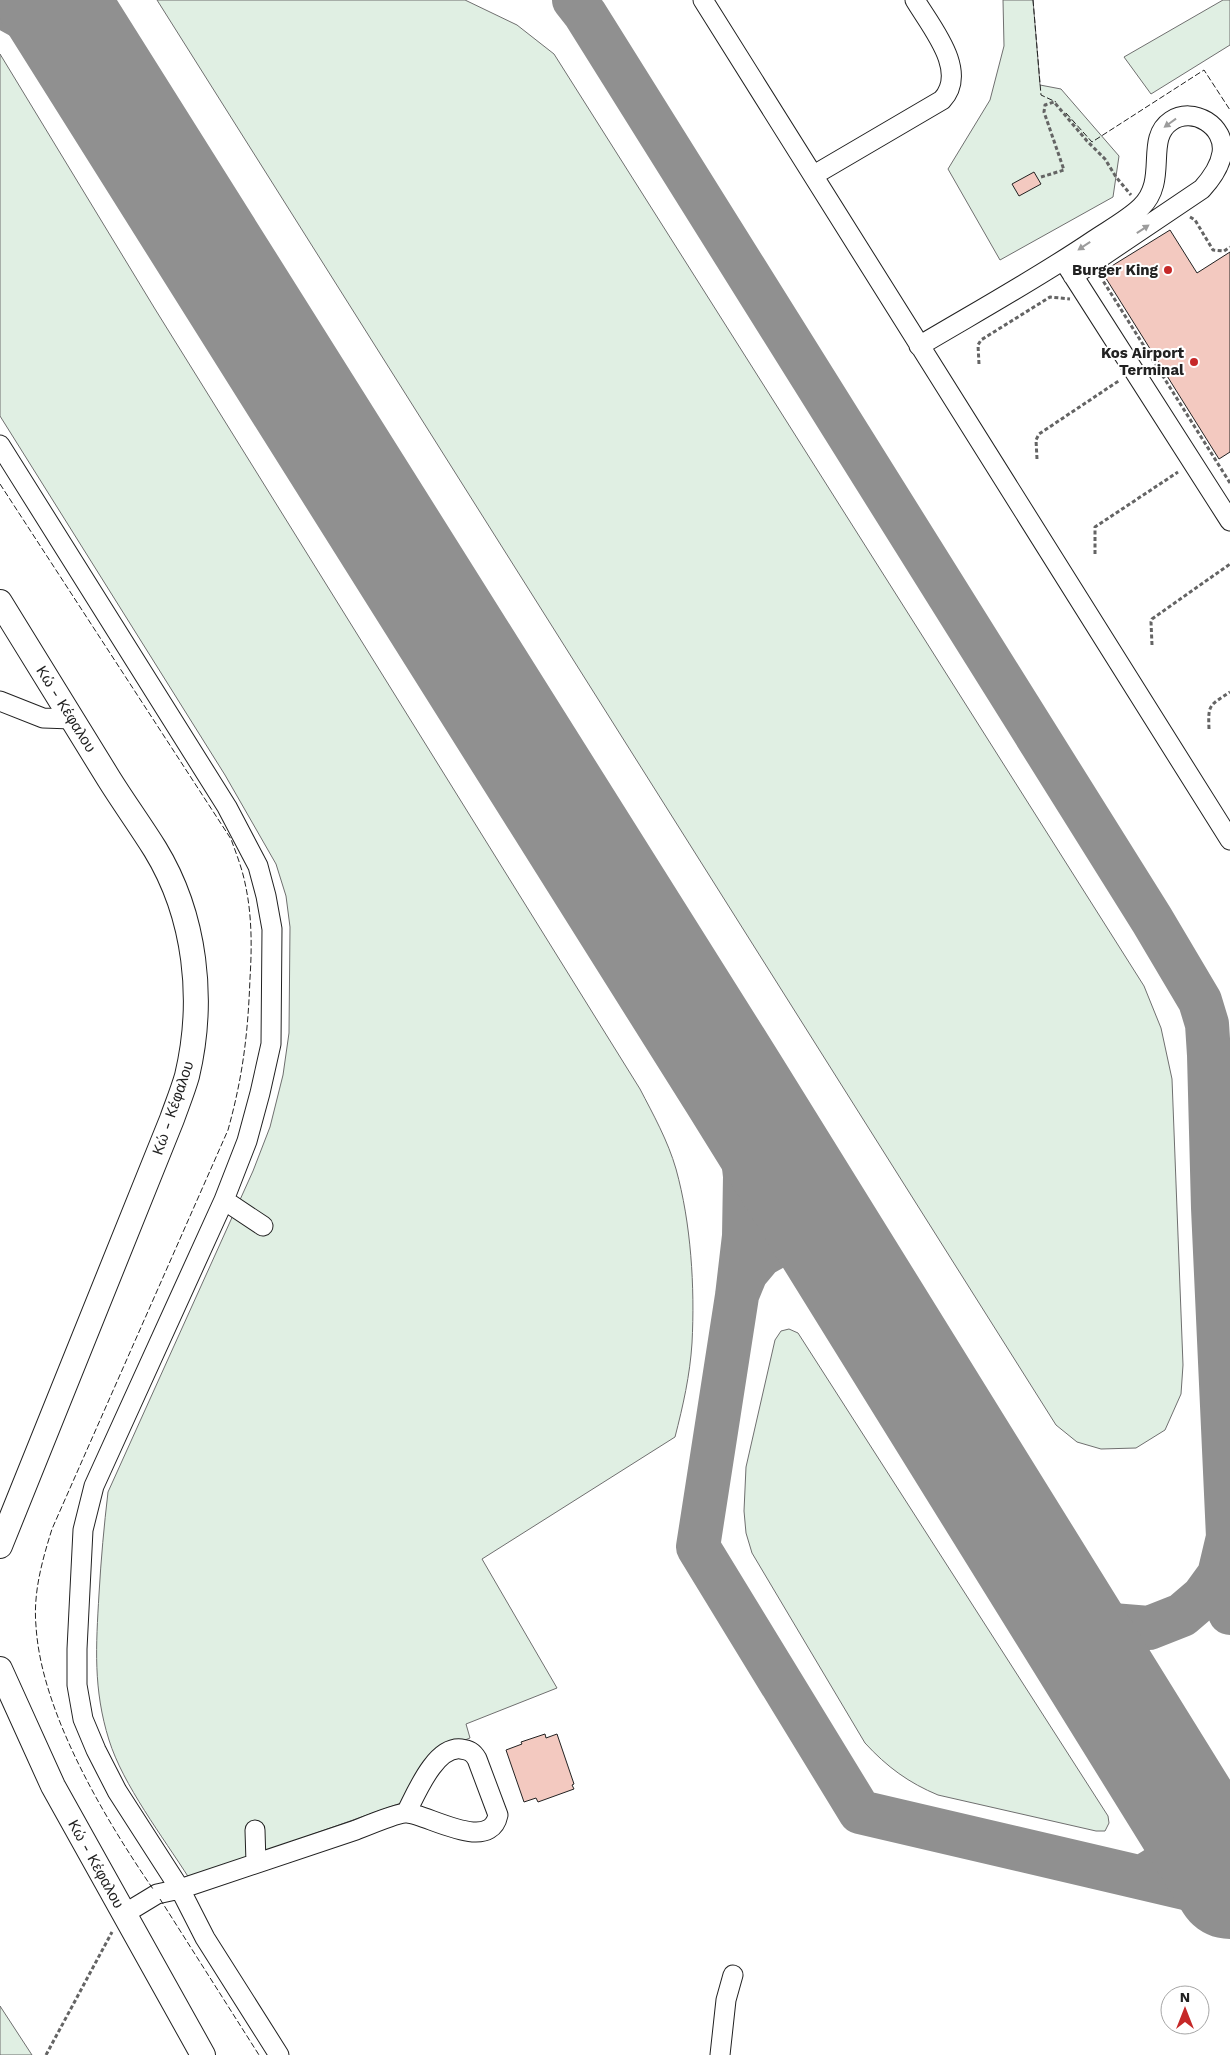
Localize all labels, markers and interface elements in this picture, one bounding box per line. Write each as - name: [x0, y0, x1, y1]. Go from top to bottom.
- one-way arrow: [1163, 118, 1177, 128]
- one-way arrow: [1136, 224, 1150, 234]
- one-way arrow: [1078, 241, 1091, 251]
- place label: Burger King: [1072, 261, 1159, 279]
- marker: Burger King: [1162, 264, 1174, 276]
- place label: Kos Airport Terminal: [1101, 344, 1184, 379]
- marker: Kos Airport Terminal: [1188, 356, 1200, 368]
- street label: Κώ - Κέφαλου: [32, 663, 100, 755]
- street label: Κώ - Κέφαλου: [148, 1059, 198, 1157]
- street label: Κώ - Κέφαλου: [64, 1817, 128, 1911]
- north arrow: [1160, 1985, 1210, 2035]
- text: N: [1180, 1989, 1190, 2005]

